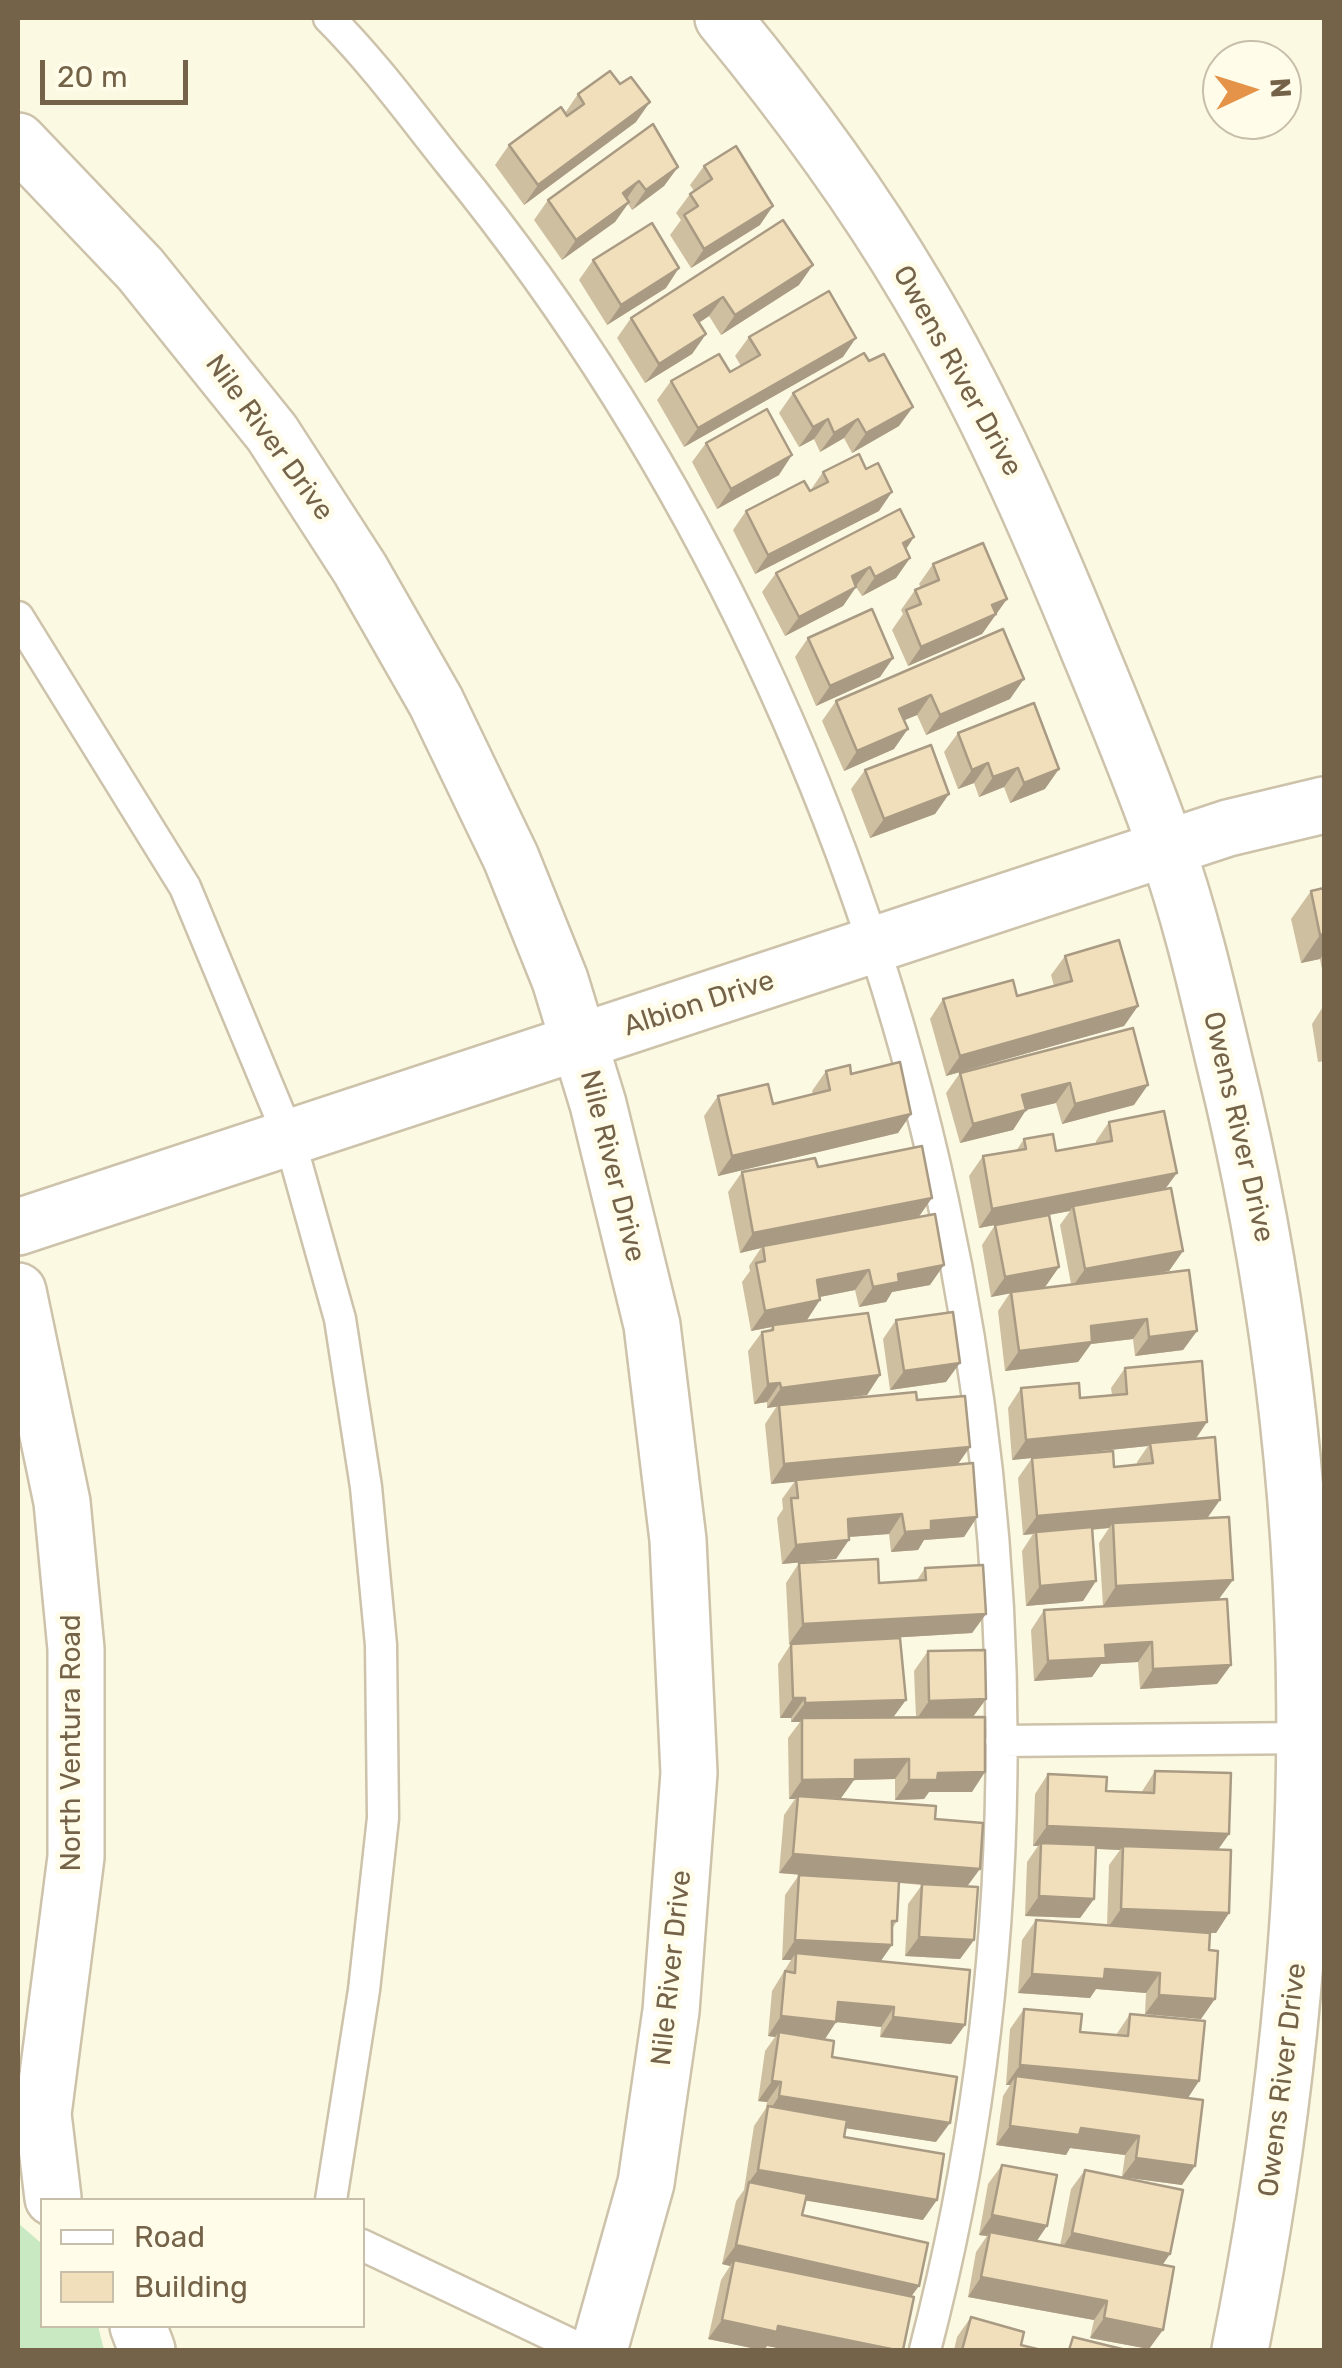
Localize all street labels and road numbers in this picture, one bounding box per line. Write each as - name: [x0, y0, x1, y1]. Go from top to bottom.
- street label: Owens River Drive: [885, 260, 1029, 482]
- street label: Nile River Drive: [198, 349, 340, 527]
- street label: Albion Drive: [619, 964, 779, 1044]
- street label: Owens River Drive: [1195, 1008, 1281, 1246]
- street label: Nile River Drive: [572, 1067, 652, 1265]
- street label: North Ventura Road: [55, 1614, 89, 1872]
- street label: Nile River Drive: [645, 1869, 699, 2067]
- street label: Owens River Drive: [1252, 1961, 1314, 2199]

